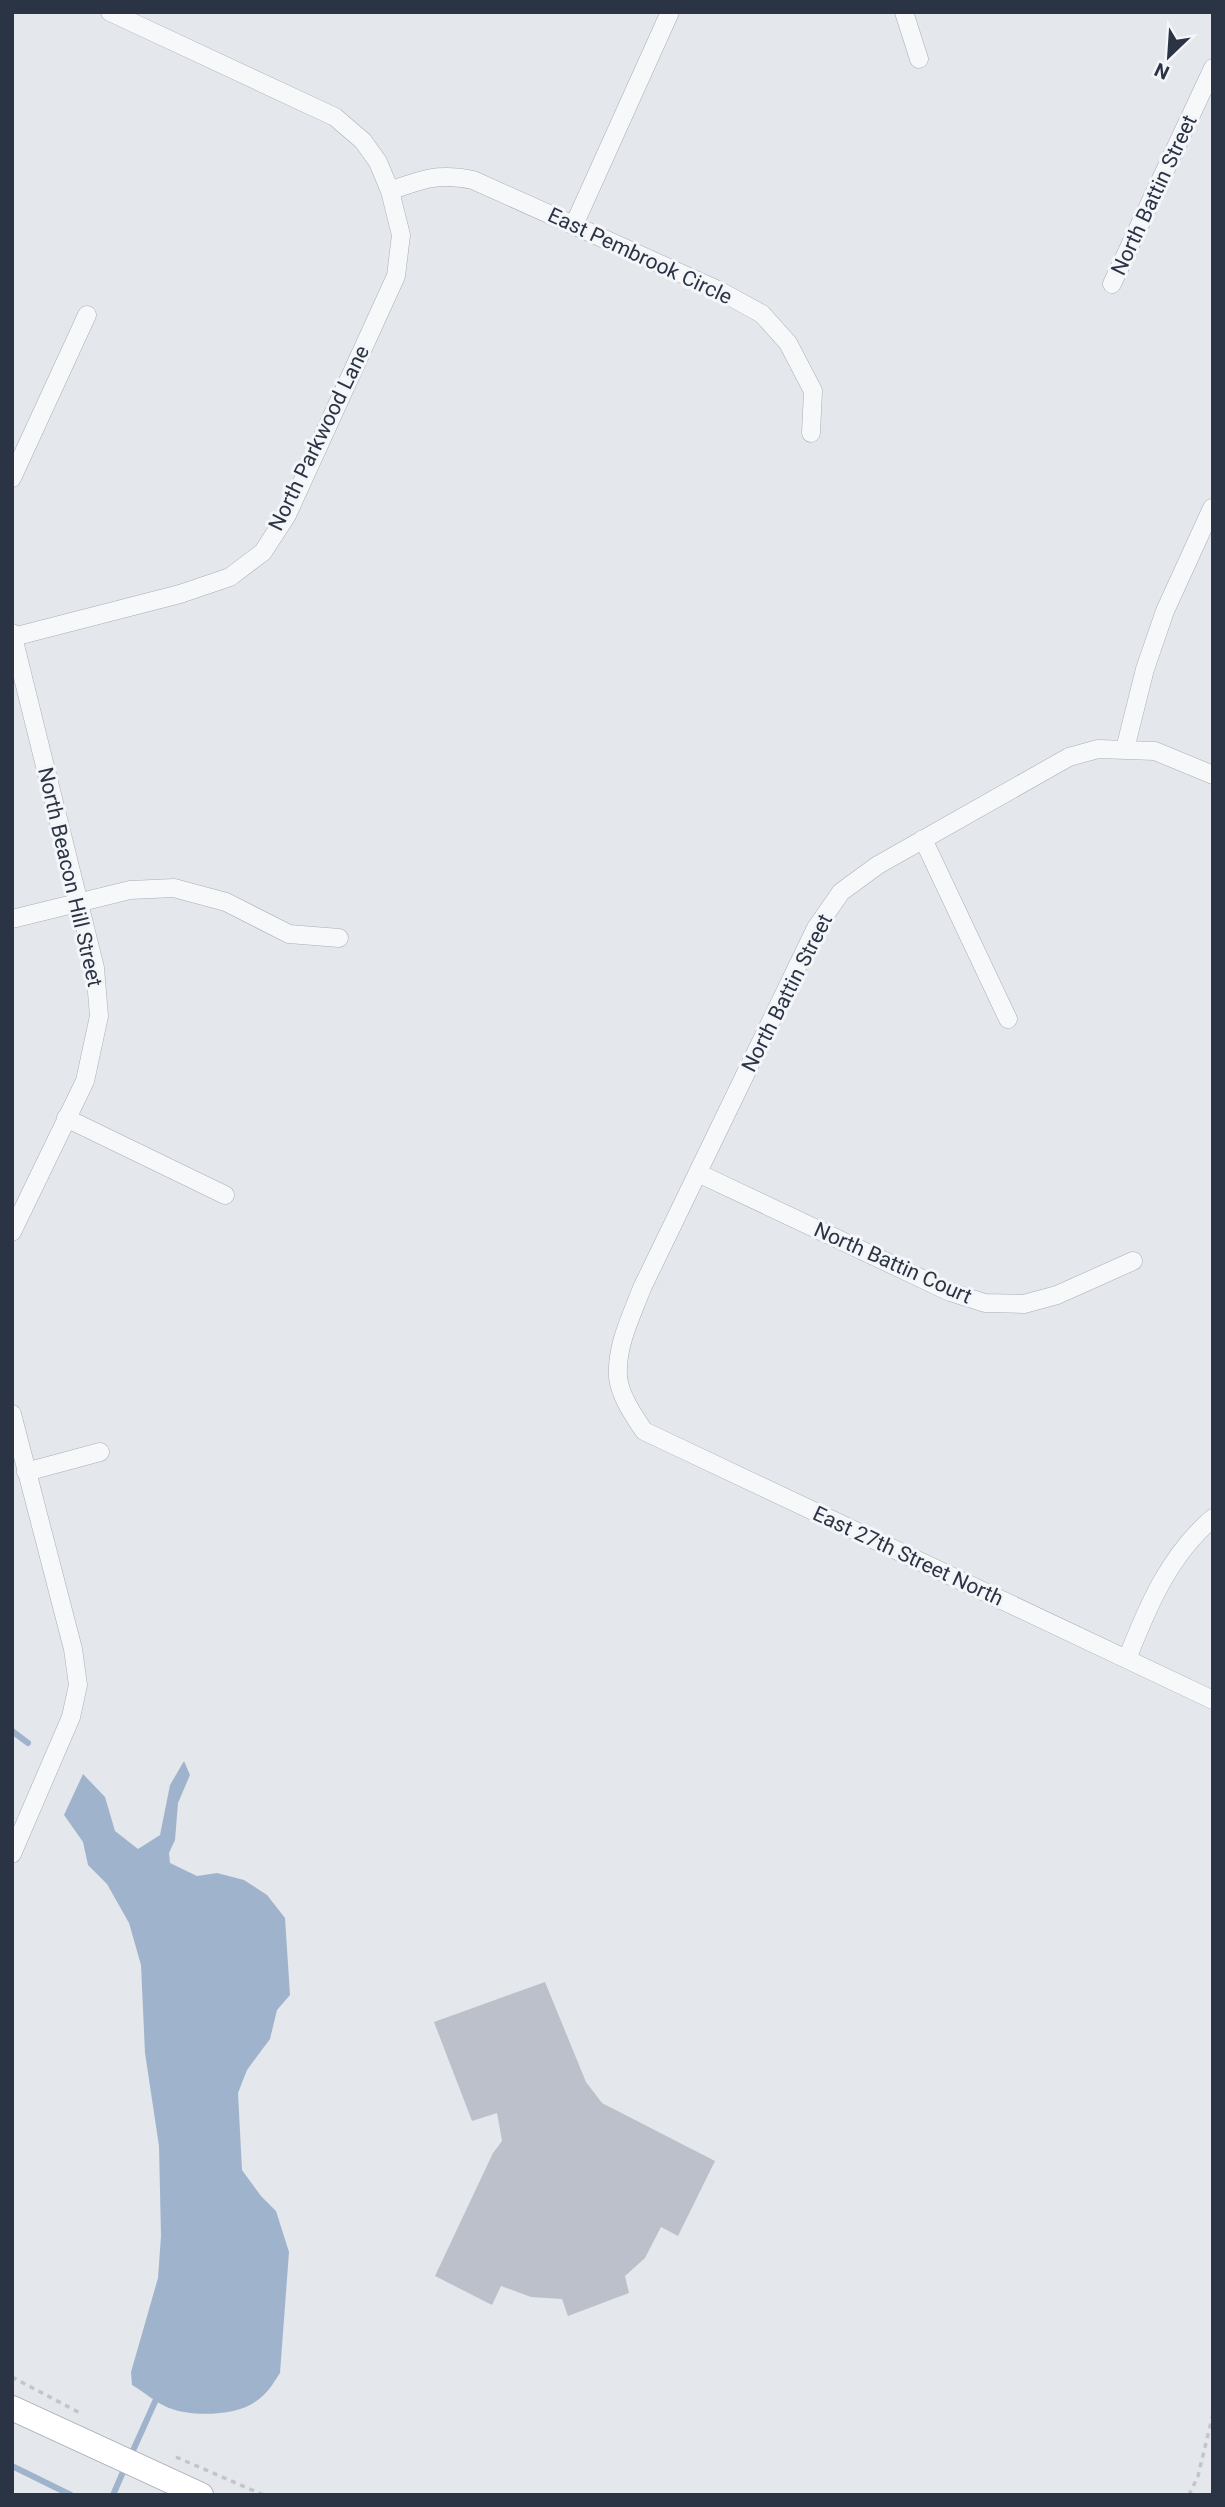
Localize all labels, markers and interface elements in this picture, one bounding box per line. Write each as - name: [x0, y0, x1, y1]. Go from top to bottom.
- north arrow: [1134, 21, 1204, 91]
- text: N: [1151, 58, 1173, 84]
- street label: North Battin Street: [1106, 111, 1202, 279]
- street label: East Pembrook Circle: [544, 203, 736, 309]
- street label: North Parkwood Lane: [264, 342, 374, 534]
- street label: North Beacon Hill Street: [33, 765, 107, 989]
- street label: North Battin Street: [737, 910, 837, 1076]
- street label: North Battin Court: [810, 1217, 976, 1309]
- street label: East 27th Street North: [809, 1501, 1007, 1611]

